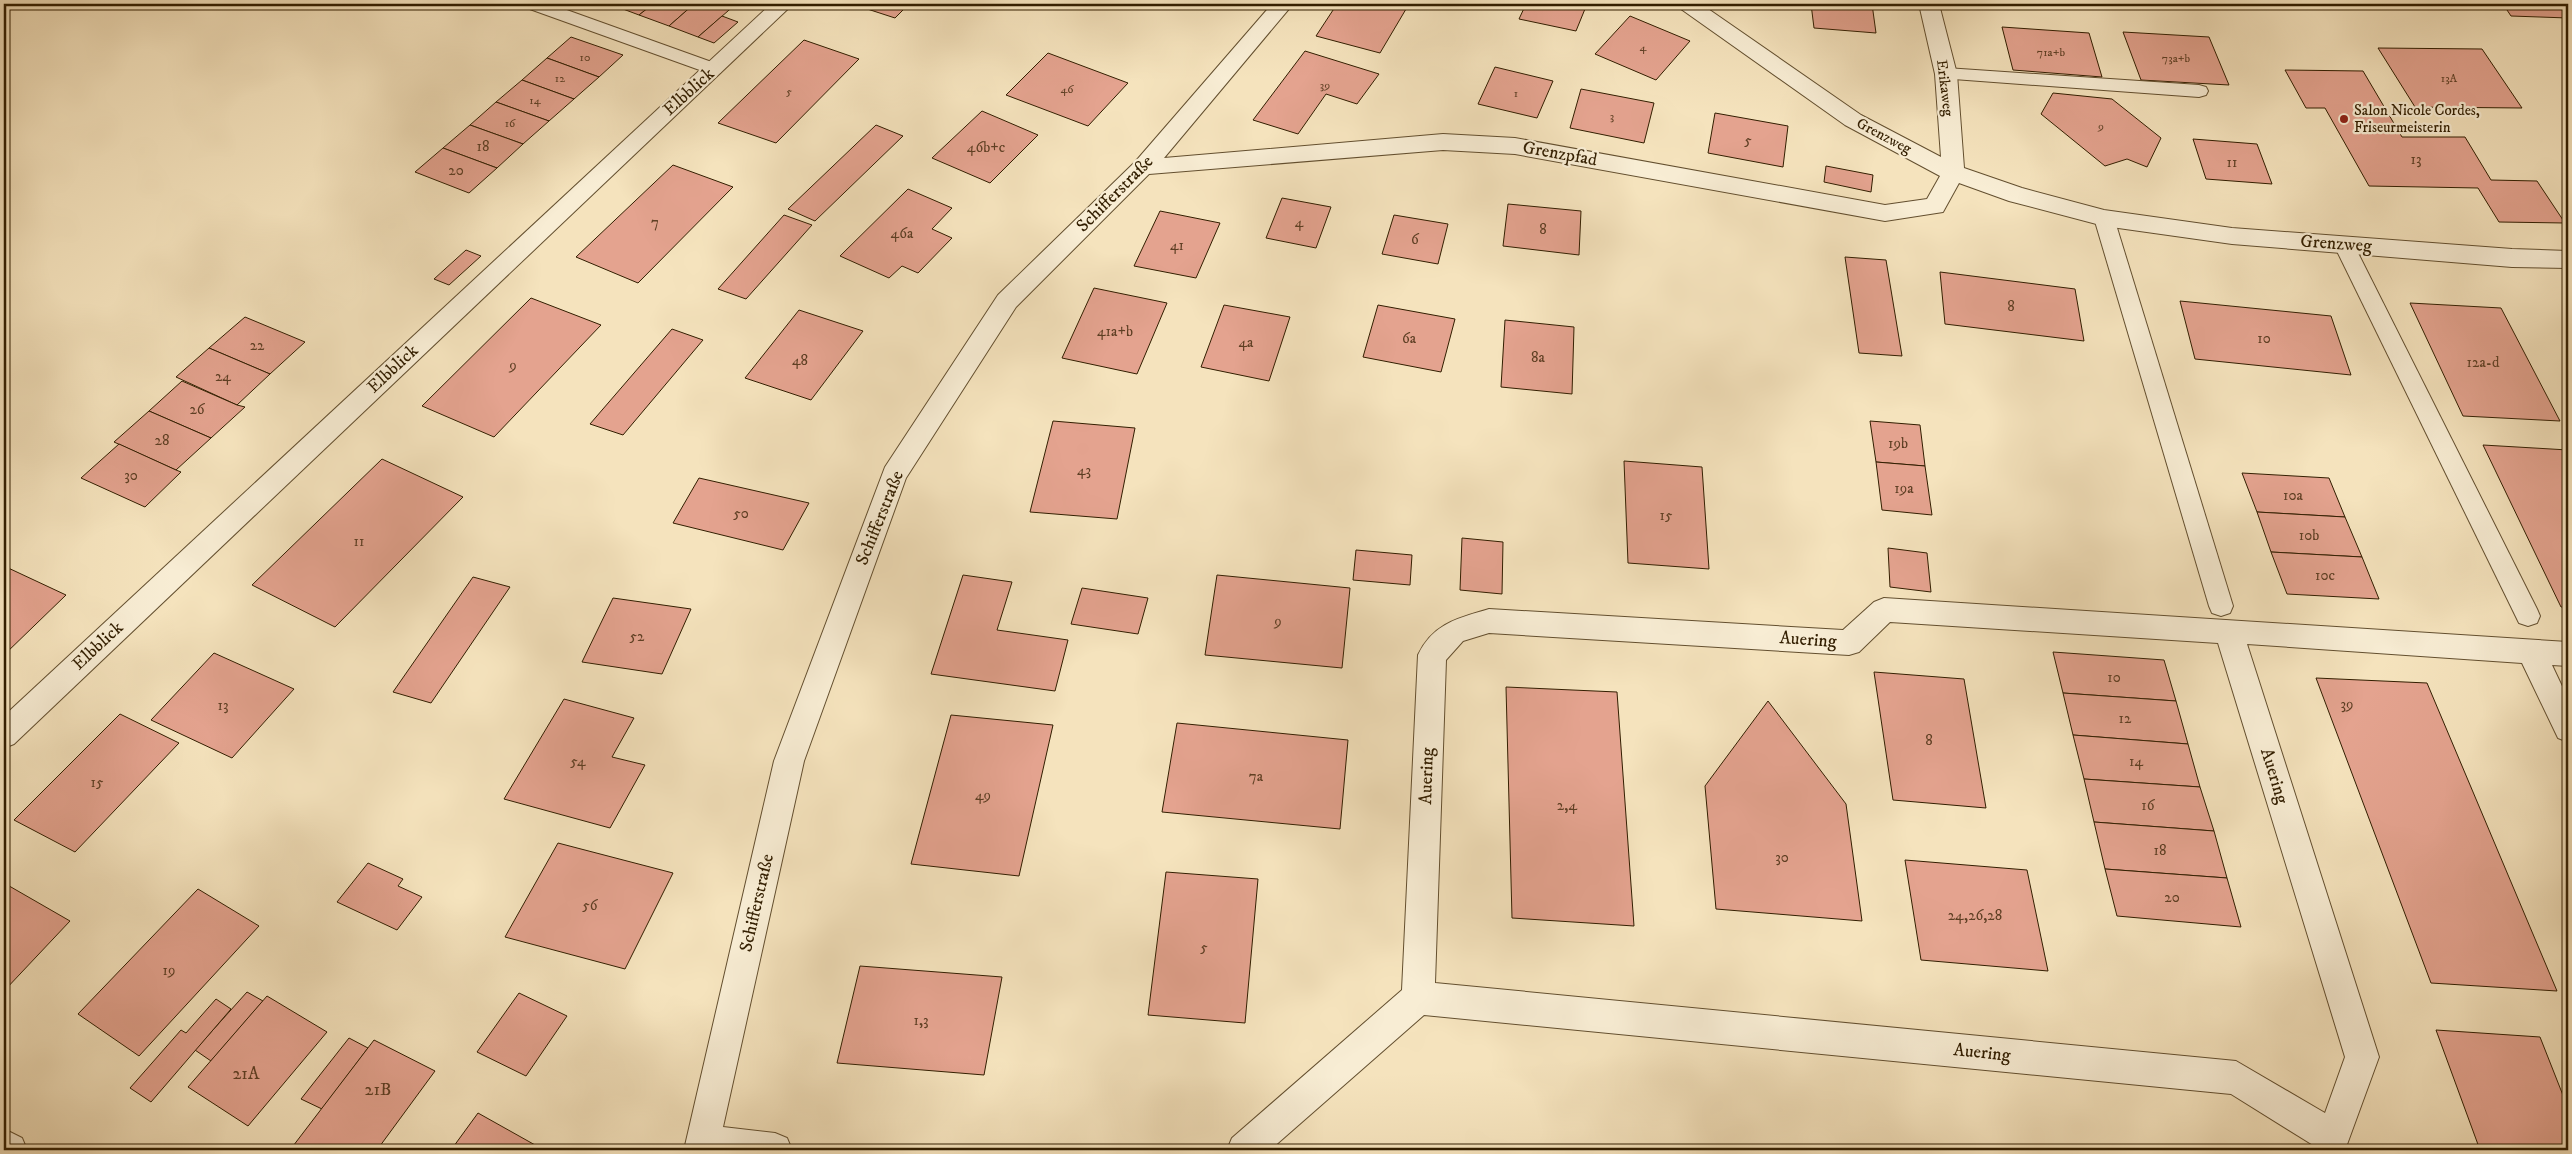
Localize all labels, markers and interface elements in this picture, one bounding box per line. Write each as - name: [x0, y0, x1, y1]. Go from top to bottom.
- house number: 4: [1640, 40, 1648, 55]
- house number: 71a+b: [2037, 45, 2066, 60]
- house number: 10: [580, 50, 590, 65]
- house number: 73a+b: [2162, 51, 2191, 66]
- street label: Erikaweg: [1932, 59, 1958, 118]
- street label: Elbblick: [659, 63, 719, 121]
- house number: 12: [555, 71, 565, 86]
- house number: 13A: [2441, 71, 2458, 86]
- house number: 39: [1320, 78, 1330, 93]
- house number: 46: [1060, 82, 1074, 97]
- house number: 5: [786, 84, 792, 99]
- house number: 1: [1514, 86, 1518, 101]
- house number: 14: [529, 93, 542, 108]
- place label: Salon Nicole Cordes, Friseurmeisterin: [2354, 101, 2480, 137]
- house number: 3: [1610, 109, 1614, 124]
- marker: Salon Nicole Cordes, Friseurmeisterin: [2338, 113, 2350, 125]
- street label: Grenzweg: [1853, 114, 1915, 159]
- house number: 16: [505, 116, 516, 131]
- house number: 9: [2097, 119, 2104, 134]
- house number: 5: [1744, 131, 1752, 150]
- house number: 18: [476, 137, 490, 156]
- street label: Grenzpfad: [1521, 137, 1599, 171]
- house number: 46b+c: [967, 138, 1006, 157]
- house number: 13: [2410, 150, 2422, 169]
- street label: Schifferstraße: [1072, 151, 1158, 237]
- house number: 11: [2226, 153, 2238, 172]
- house number: 20: [448, 161, 464, 180]
- house number: 7: [651, 213, 659, 232]
- house number: 4: [1295, 213, 1304, 232]
- house number: 8: [1539, 220, 1547, 239]
- house number: 46a: [891, 224, 914, 243]
- house number: 6: [1411, 230, 1420, 249]
- street label: Grenzweg: [2299, 231, 2373, 257]
- house number: 41: [1170, 236, 1184, 255]
- house number: 8: [2007, 297, 2015, 316]
- house number: 41a+b: [1097, 322, 1133, 341]
- house number: 6a: [1402, 329, 1417, 348]
- house number: 10: [2257, 329, 2271, 348]
- house number: 4a: [1238, 333, 1254, 352]
- house number: 22: [250, 336, 265, 355]
- street label: Elbblick: [363, 340, 423, 398]
- house number: 8a: [1531, 348, 1546, 367]
- house number: 48: [792, 351, 808, 370]
- house number: 12a-d: [2467, 353, 2500, 372]
- house number: 9: [508, 356, 517, 375]
- house number: 24: [215, 367, 231, 386]
- house number: 26: [189, 400, 206, 419]
- house number: 28: [155, 431, 169, 450]
- house number: 19b: [1888, 434, 1908, 453]
- house number: 43: [1077, 461, 1091, 480]
- house number: 30: [124, 466, 138, 485]
- street label: Schifferstraße: [851, 468, 909, 568]
- house number: 19a: [1894, 479, 1914, 498]
- house number: 10a: [2283, 486, 2304, 505]
- house number: 50: [733, 504, 749, 523]
- house number: 15: [1660, 506, 1673, 525]
- house number: 10b: [2299, 526, 2319, 545]
- house number: 11: [353, 532, 365, 551]
- house number: 10c: [2315, 566, 2336, 585]
- house number: 9: [1273, 612, 1282, 631]
- street label: Elbblick: [68, 617, 128, 675]
- house number: 52: [630, 627, 645, 646]
- street label: Auering: [1779, 627, 1837, 653]
- house number: 10: [2107, 668, 2121, 687]
- house number: 39: [2340, 695, 2354, 714]
- house number: 13: [217, 696, 229, 715]
- house number: 12: [2119, 709, 2132, 728]
- house number: 8: [1925, 731, 1933, 750]
- street label: Auering: [2255, 745, 2293, 807]
- street label: Auering: [1415, 747, 1439, 805]
- house number: 54: [570, 752, 586, 771]
- house number: 14: [2129, 752, 2143, 771]
- house number: 7a: [1249, 767, 1264, 786]
- house number: 15: [91, 773, 104, 792]
- house number: 49: [975, 786, 991, 805]
- house number: 2,4: [1557, 796, 1578, 815]
- house number: 16: [2141, 796, 2156, 815]
- house number: 18: [2153, 841, 2167, 860]
- house number: 30: [1775, 848, 1789, 867]
- street label: Schifferstraße: [735, 852, 779, 954]
- house number: 20: [2164, 888, 2180, 907]
- house number: 56: [582, 896, 599, 915]
- house number: 24,26,28: [1948, 906, 2002, 925]
- house number: 5: [1200, 938, 1208, 957]
- house number: 19: [163, 961, 175, 980]
- house number: 1,3: [913, 1011, 929, 1030]
- street label: Auering: [1952, 1039, 2012, 1067]
- house number: 21A: [233, 1063, 260, 1085]
- house number: 21B: [365, 1079, 391, 1101]

